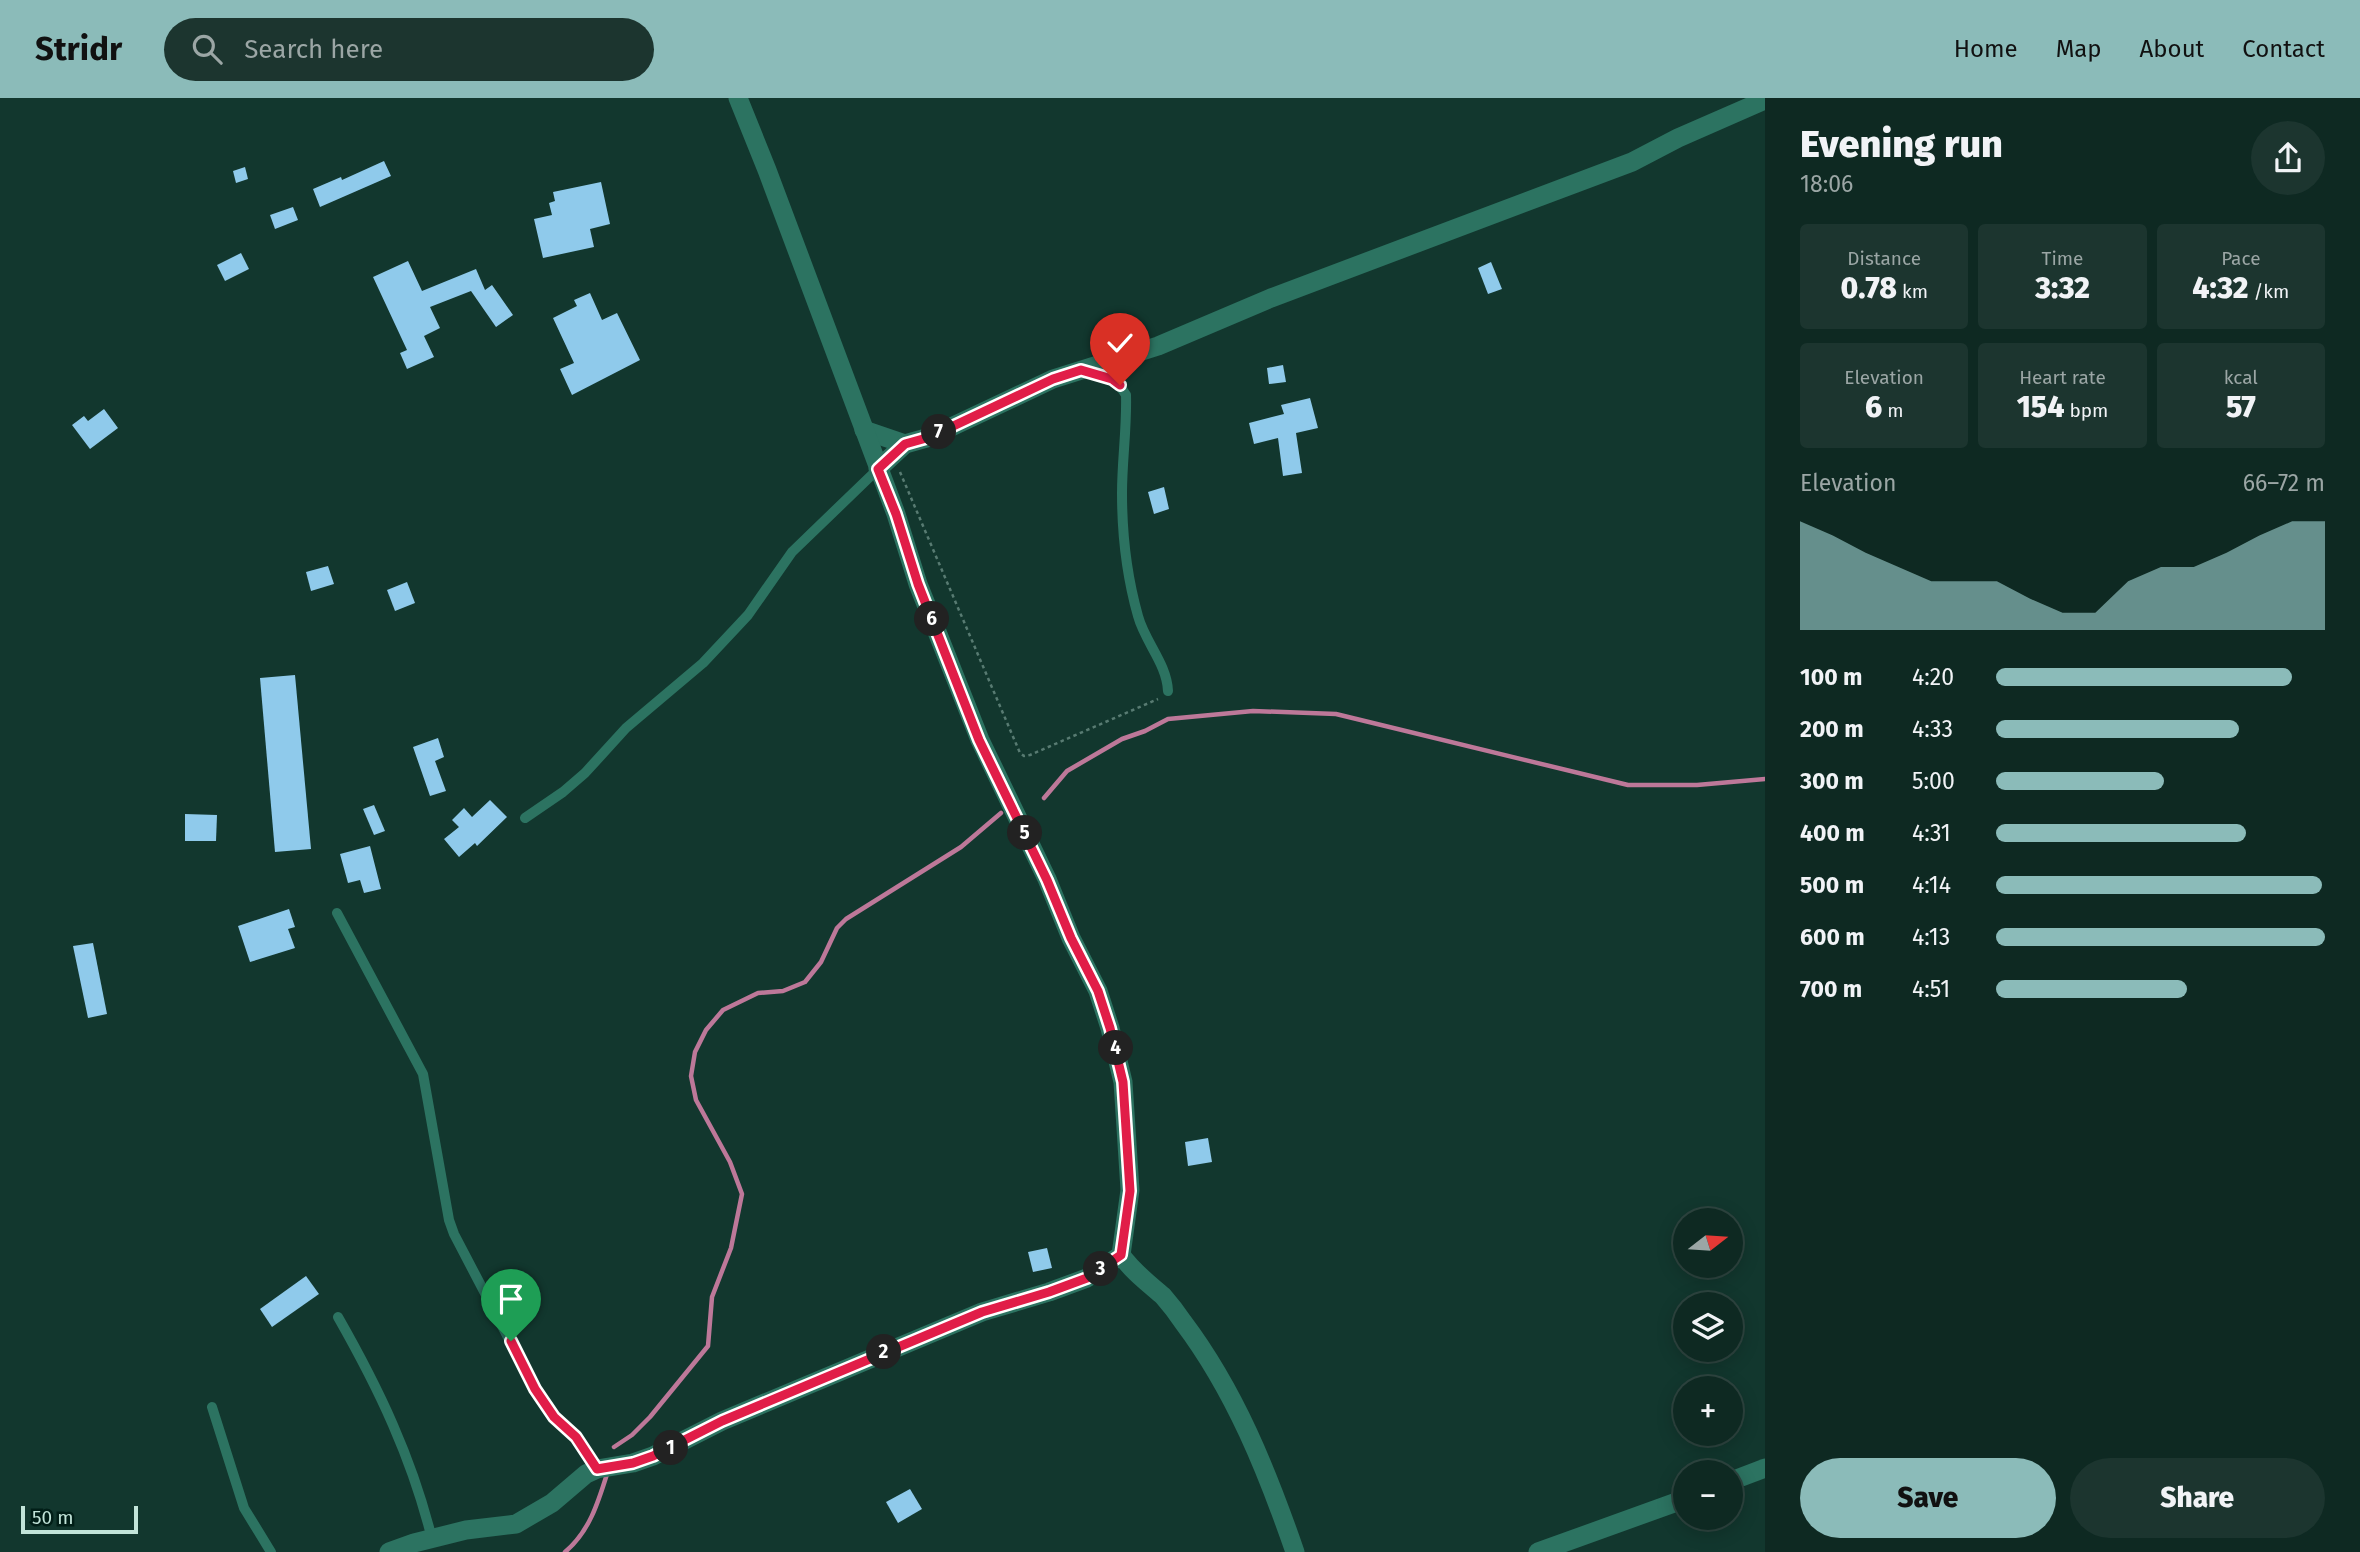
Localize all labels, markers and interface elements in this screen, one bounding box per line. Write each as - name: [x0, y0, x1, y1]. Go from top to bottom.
- search box: [164, 18, 654, 81]
- text: Stridr: [35, 29, 122, 69]
- icon: search: [188, 30, 226, 68]
- text: Search here: [244, 34, 383, 65]
- text: Home: [1954, 35, 2018, 63]
- text: Map: [2056, 35, 2102, 63]
- text: About: [2140, 35, 2204, 63]
- text: Contact: [2242, 35, 2325, 63]
- text: Evening run: [1800, 121, 2003, 167]
- button: share: [2251, 121, 2325, 195]
- text: 18:06: [1800, 170, 1853, 198]
- text: Distance: [1847, 247, 1921, 270]
- text: Time: [2042, 247, 2083, 270]
- text: Pace: [2221, 247, 2261, 270]
- text: 0.78: [1840, 270, 1897, 306]
- text: 3:32: [2035, 270, 2090, 306]
- text: 4:32: [2192, 270, 2248, 306]
- text: km: [1897, 280, 1928, 303]
- text: /km: [2248, 280, 2289, 303]
- pin: [1090, 313, 1150, 385]
- icon: check: [1101, 324, 1139, 362]
- text: Elevation: [1844, 366, 1924, 389]
- text: Heart rate: [2019, 366, 2106, 389]
- text: kcal: [2224, 366, 2258, 389]
- text: 6: [1865, 389, 1882, 425]
- text: 154: [2017, 389, 2064, 425]
- text: 57: [2226, 389, 2256, 425]
- text: m: [1882, 399, 1903, 422]
- text: bpm: [2064, 399, 2108, 422]
- pin: 7: [922, 414, 956, 450]
- text: 7: [934, 420, 943, 443]
- text: Elevation: [1800, 469, 1896, 497]
- text: 66–72 m: [2243, 469, 2325, 497]
- pin: 6: [914, 602, 950, 636]
- text: 6: [926, 607, 937, 630]
- text: 100 m: [1800, 663, 1862, 691]
- text: 4:20: [1912, 663, 1954, 691]
- text: 200 m: [1800, 715, 1864, 743]
- text: 4:33: [1912, 715, 1953, 743]
- text: 300 m: [1800, 767, 1864, 795]
- text: 5:00: [1912, 767, 1955, 795]
- pin: 5: [1007, 816, 1042, 850]
- text: 400 m: [1800, 819, 1865, 847]
- text: 4:31: [1912, 819, 1951, 847]
- text: 5: [1019, 821, 1030, 844]
- text: 500 m: [1800, 871, 1864, 899]
- text: 4:14: [1912, 871, 1951, 899]
- text: 600 m: [1800, 923, 1865, 951]
- text: 4:13: [1912, 923, 1950, 951]
- text: 700 m: [1800, 975, 1862, 1003]
- text: 4:51: [1912, 975, 1950, 1003]
- pin: 4: [1098, 1030, 1134, 1066]
- text: 4: [1110, 1036, 1121, 1059]
- north arrow: [1673, 1208, 1743, 1278]
- map controls: [1673, 1208, 1743, 1530]
- pin: 3: [1084, 1252, 1118, 1286]
- text: 3: [1096, 1257, 1105, 1280]
- pin: [481, 1269, 541, 1341]
- icon: arrive: [492, 1280, 530, 1318]
- button: layers: [1673, 1292, 1743, 1362]
- pin: 2: [866, 1334, 902, 1370]
- text: 2: [879, 1340, 888, 1363]
- button: +: [1673, 1376, 1743, 1446]
- pin: 1: [654, 1430, 688, 1466]
- text: 1: [666, 1436, 675, 1459]
- button: Save: [1800, 1458, 2056, 1538]
- button: Share: [2070, 1458, 2325, 1538]
- button: −: [1673, 1460, 1743, 1530]
- scale bar: [21, 1503, 138, 1535]
- text: 50 m: [32, 1506, 73, 1529]

